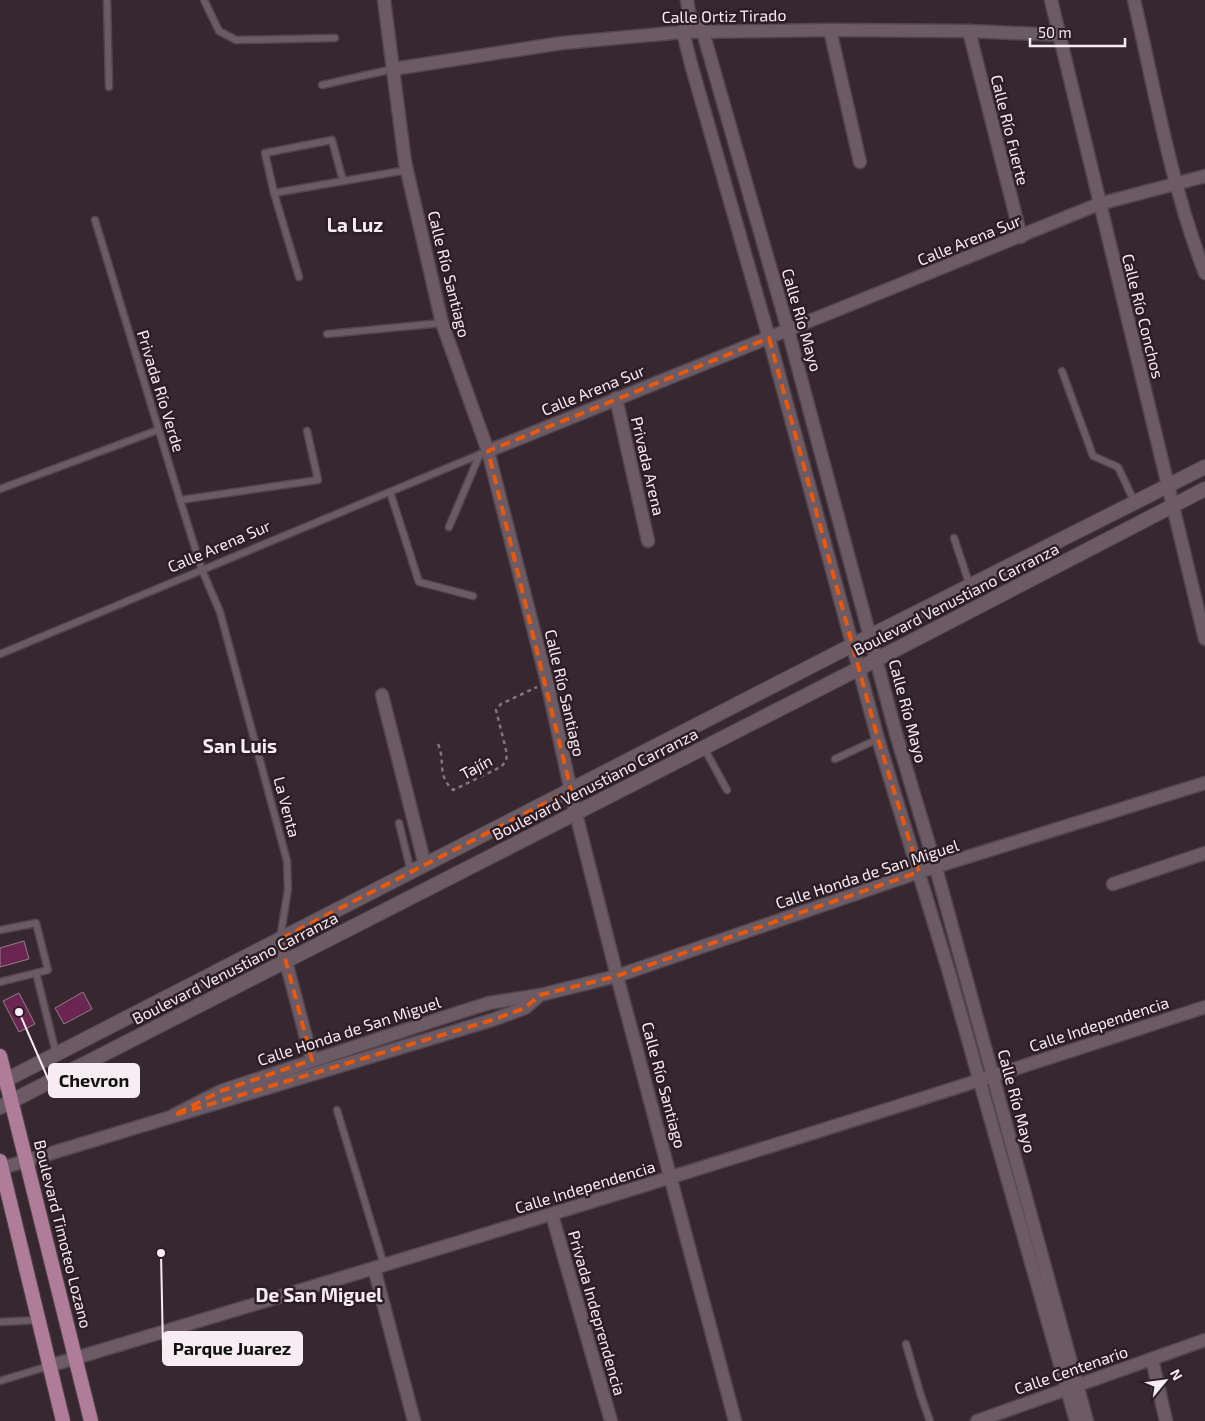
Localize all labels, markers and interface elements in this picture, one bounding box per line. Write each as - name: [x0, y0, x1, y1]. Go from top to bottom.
- street label: Calle Ortiz Tirado: [661, 5, 787, 26]
- scale bar: [1030, 15, 1125, 47]
- text: 50 m: [1038, 23, 1072, 41]
- street label: Calle Río Fuerte: [988, 73, 1033, 187]
- street label: Calle Río Santiago: [425, 209, 474, 339]
- street label: Calle Arena Sur: [914, 210, 1024, 269]
- district label: La Luz: [327, 213, 383, 236]
- street label: Calle Río Conchos: [1119, 252, 1168, 380]
- street label: Calle Río Mayo: [779, 266, 826, 374]
- street label: Privada Río Verde: [134, 328, 189, 454]
- street label: Calle Arena Sur: [538, 360, 648, 419]
- street label: Privada Arena: [628, 415, 669, 517]
- street label: Calle Arena Sur: [164, 515, 274, 576]
- street label: Boulevard Venustiano Carranza: [850, 538, 1062, 659]
- street label: Calle Río Santiago: [542, 627, 589, 758]
- street label: Calle Río Mayo: [886, 657, 931, 765]
- street label: Boulevard Venustiano Carranza: [489, 723, 701, 844]
- district label: San Luis: [203, 734, 277, 757]
- street label: Tajín: [456, 750, 496, 784]
- street label: La Venta: [270, 774, 305, 839]
- street label: Calle Honda de San Miguel: [773, 835, 961, 912]
- street label: Boulevard Venustiano Carranza: [129, 907, 341, 1028]
- street label: Calle Honda de San Miguel: [255, 992, 443, 1069]
- street label: Calle Independencia: [1027, 992, 1171, 1055]
- street label: Calle Río Santiago: [638, 1020, 690, 1150]
- street label: Calle Río Mayo: [995, 1047, 1040, 1155]
- callout: Chevron: [49, 1064, 139, 1097]
- text: Chevron: [59, 1069, 129, 1091]
- street label: Boulevard Timoteo Lozano: [31, 1138, 96, 1330]
- street label: Calle Independencia: [512, 1156, 657, 1217]
- street label: Privada Indeprendencia: [565, 1228, 630, 1398]
- district label: De San Miguel: [255, 1283, 383, 1306]
- callout: Parque Juarez: [163, 1332, 302, 1365]
- text: Parque Juarez: [173, 1337, 291, 1359]
- street label: Calle Centenario: [1012, 1341, 1130, 1398]
- north arrow: [1140, 1356, 1190, 1406]
- text: N: [1167, 1366, 1187, 1383]

